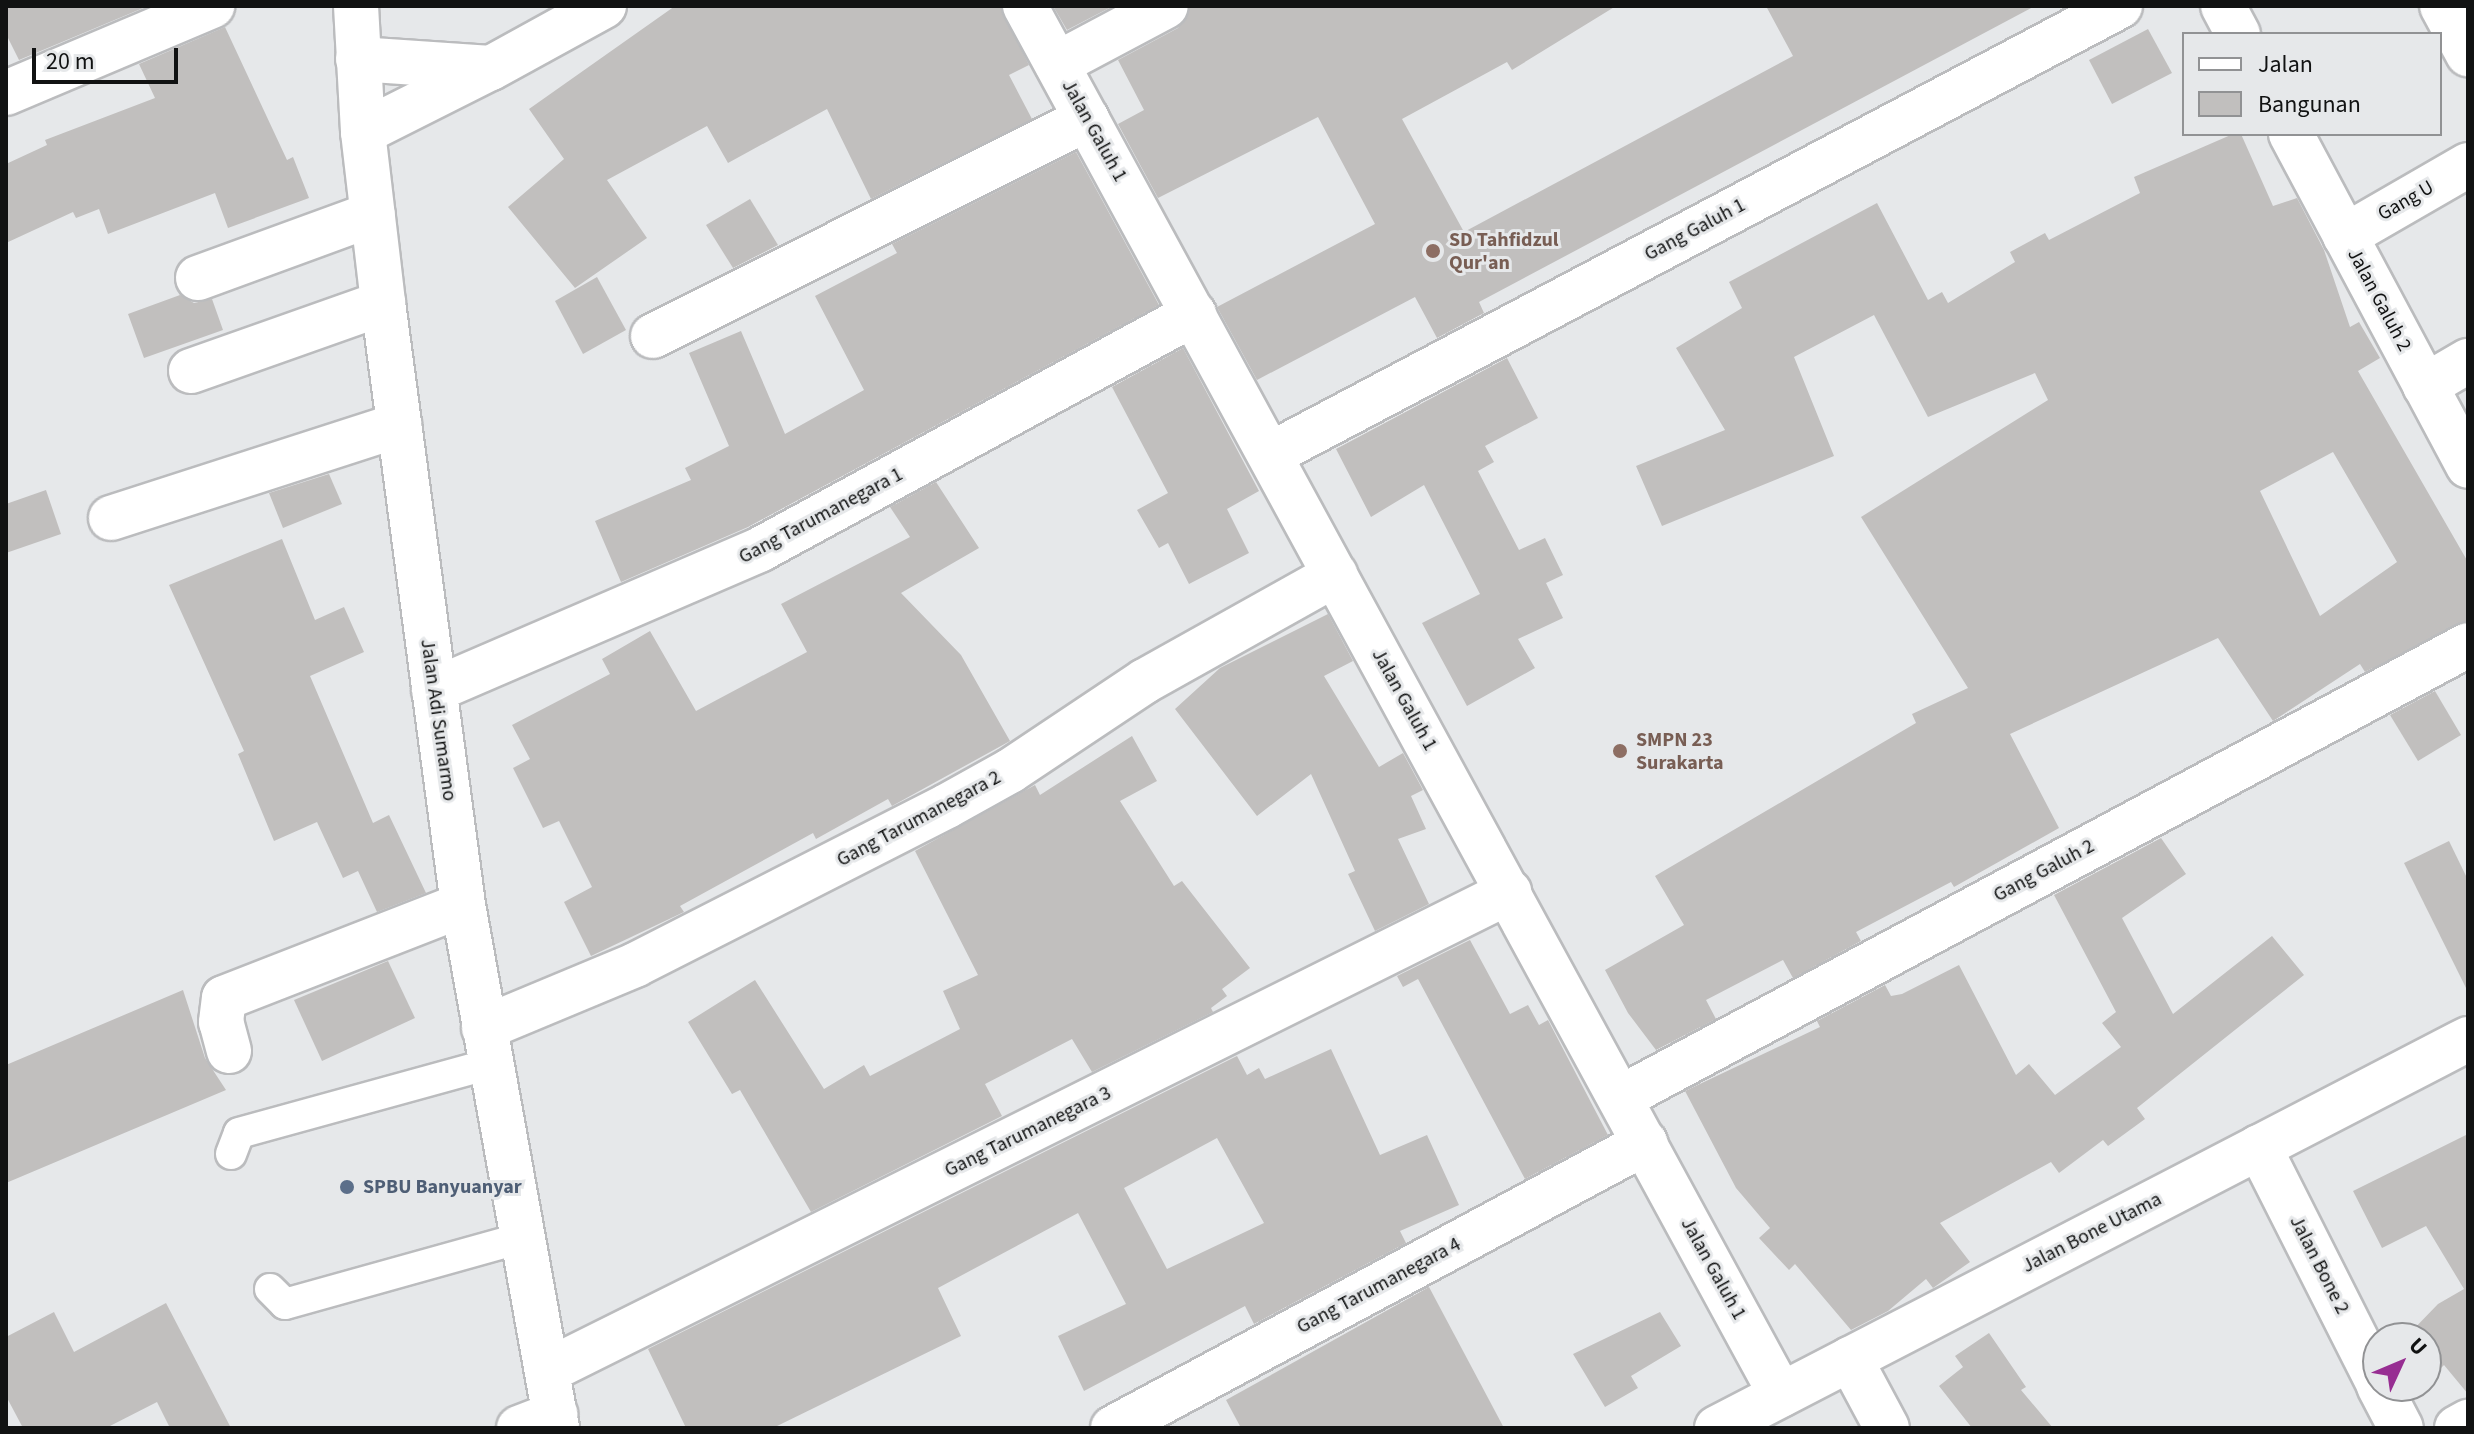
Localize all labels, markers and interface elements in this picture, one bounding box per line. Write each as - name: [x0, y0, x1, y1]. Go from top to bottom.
- scale bar: [36, 32, 182, 82]
- legend: [2182, 32, 2442, 136]
- text: 20 m: [46, 44, 95, 79]
- text: Jalan: [2258, 47, 2313, 82]
- street label: Jalan Galuh 1: [1056, 76, 1132, 186]
- text: Bangunan: [2258, 87, 2361, 122]
- street label: Gang U: [2374, 176, 2438, 226]
- street label: Gang Galuh 1: [1641, 193, 1749, 267]
- place label: SD Tahfidzul Qur'an: [1449, 228, 1559, 275]
- marker: SD Tahfidzul Qur'an: [1424, 242, 1442, 260]
- street label: Jalan Galuh 2: [2342, 244, 2416, 356]
- street label: Gang Tarumanegara 1: [735, 463, 907, 569]
- street label: Jalan Adi Sumarmo: [415, 638, 461, 802]
- street label: Jalan Galuh 1: [1366, 645, 1442, 755]
- place label: SMPN 23 Surakarta: [1636, 728, 1723, 775]
- marker: SMPN 23 Surakarta: [1611, 742, 1629, 760]
- street label: Gang Tarumanegara 2: [833, 766, 1005, 872]
- street label: Gang Galuh 2: [1990, 834, 2098, 908]
- street label: Gang Tarumanegara 3: [941, 1081, 1115, 1183]
- place label: SPBU Banyuanyar: [363, 1175, 522, 1199]
- marker: SPBU Banyuanyar: [338, 1178, 356, 1196]
- street label: Jalan Bone Utama: [2018, 1188, 2166, 1278]
- street label: Jalan Bone 2: [2284, 1212, 2354, 1318]
- street label: Jalan Galuh 1: [1675, 1214, 1751, 1324]
- street label: Gang Tarumanegara 4: [1293, 1233, 1465, 1339]
- north arrow: [2362, 1322, 2442, 1402]
- text: U: [2401, 1330, 2434, 1363]

